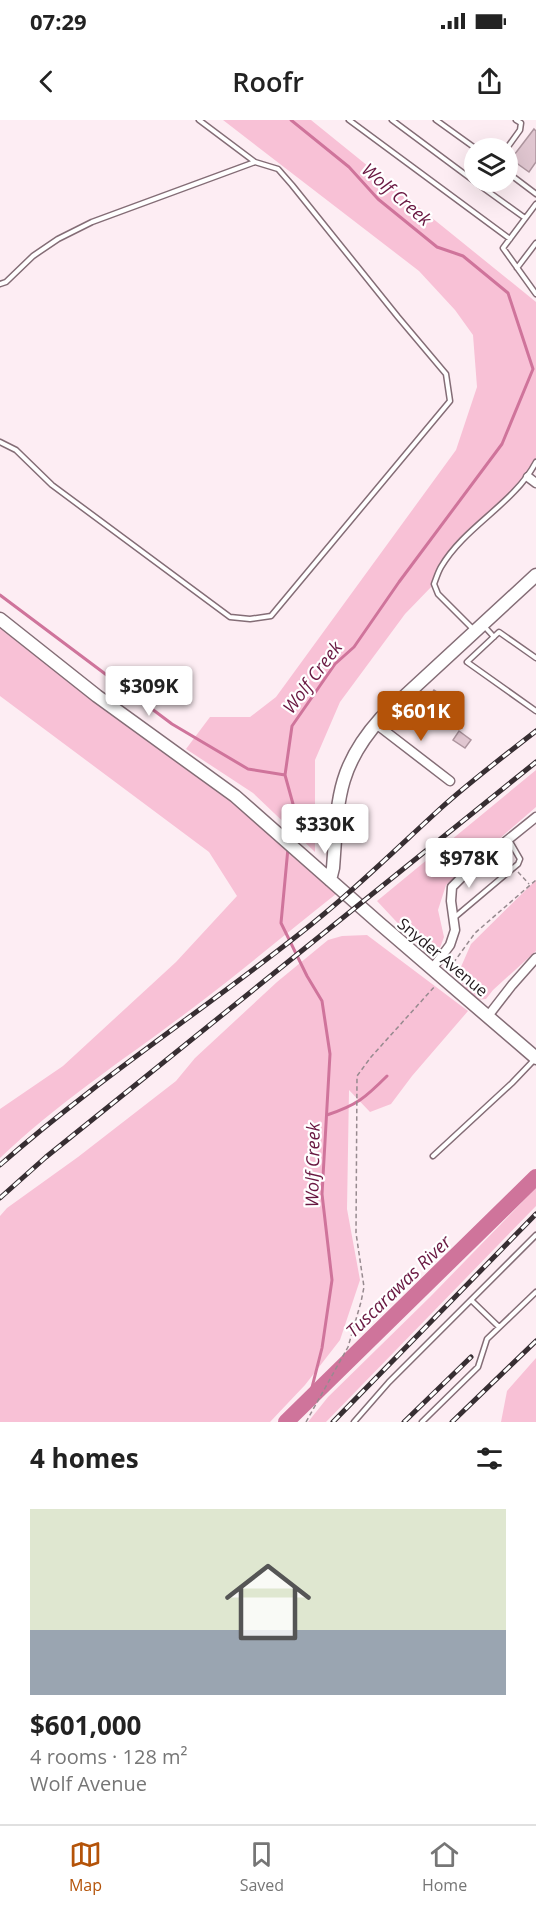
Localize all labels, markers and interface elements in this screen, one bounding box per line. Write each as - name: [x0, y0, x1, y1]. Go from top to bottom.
- text: 07:29: [30, 6, 87, 36]
- text: Roofr: [232, 63, 304, 100]
- icon: back: [30, 65, 63, 98]
- icon: share: [473, 65, 506, 98]
- map controls: [464, 138, 518, 192]
- button: layers: [464, 138, 518, 192]
- water label: Wolf Creek: [357, 157, 438, 232]
- water label: Wolf Creek: [277, 635, 348, 718]
- pin: $309K: [107, 666, 191, 717]
- text: $309K: [119, 672, 179, 699]
- pin: $601K: [379, 691, 463, 742]
- text: $601K: [391, 697, 451, 724]
- pin: $330K: [283, 804, 367, 855]
- text: $330K: [295, 810, 355, 837]
- pin: $978K: [427, 838, 511, 889]
- text: $978K: [439, 844, 499, 871]
- street label: Snyder Avenue: [393, 913, 493, 1001]
- water label: Wolf Creek: [299, 1121, 325, 1208]
- water label: Tuscarawas River: [340, 1229, 456, 1342]
- text: 4 homes: [30, 1440, 139, 1476]
- icon: filters: [473, 1442, 506, 1475]
- icon: home: [214, 1548, 322, 1656]
- text: $601,000: [30, 1707, 141, 1743]
- text: 4 rooms · 128 m²: [30, 1743, 188, 1770]
- text: Wolf Avenue: [30, 1770, 147, 1797]
- tab: Map: [69, 1838, 102, 1896]
- tab: Saved: [240, 1838, 284, 1896]
- tab: Home: [422, 1838, 467, 1896]

